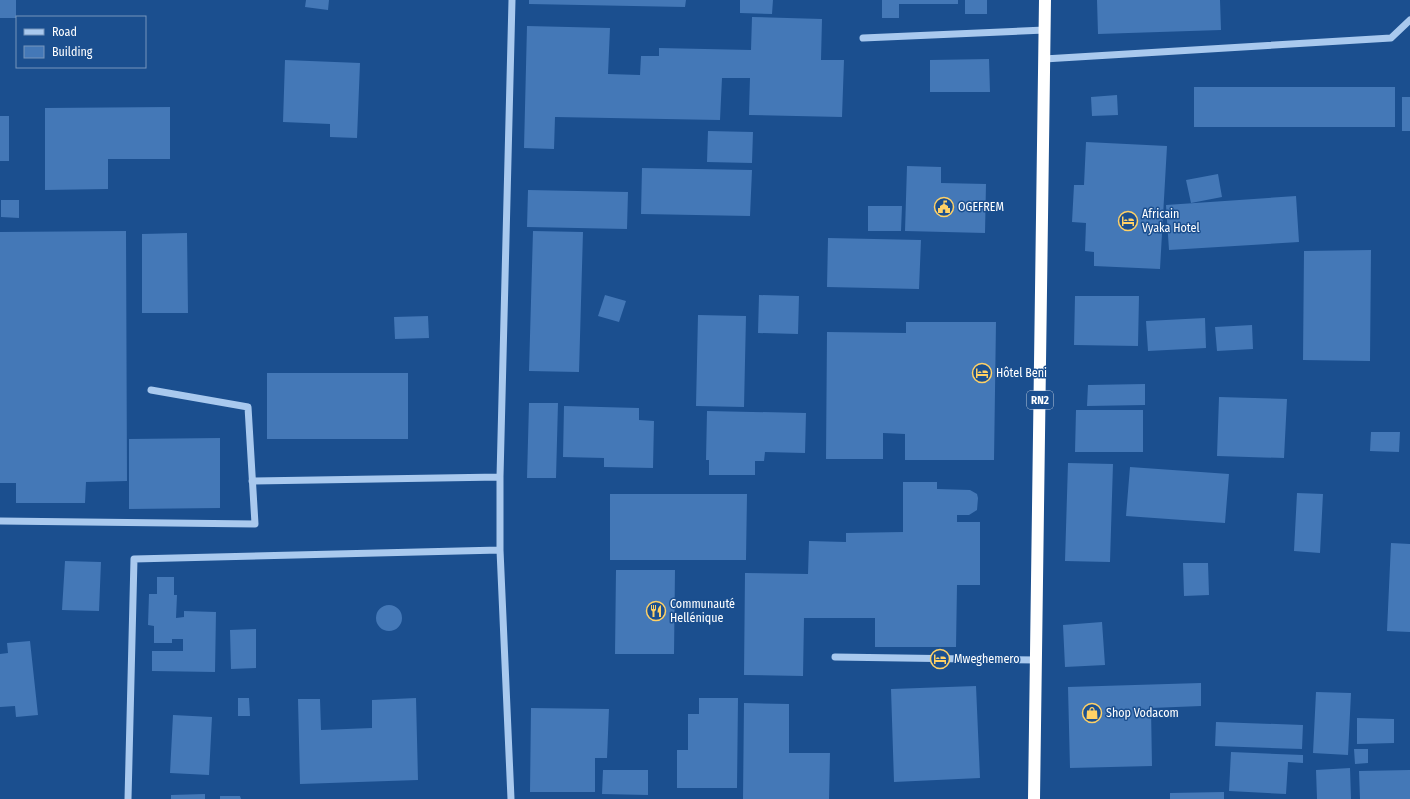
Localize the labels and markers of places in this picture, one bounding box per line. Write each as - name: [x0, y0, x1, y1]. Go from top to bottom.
- public building icon: OGEFREM: [933, 196, 955, 218]
- place label: OGEFREM: [958, 200, 1004, 214]
- place label: Africain Vyaka Hotel: [1142, 207, 1200, 235]
- hotel icon: Africain Vyaka Hotel: [1117, 210, 1139, 232]
- hotel icon: Hôtel Beni: [971, 362, 993, 384]
- place label: Hôtel Beni: [996, 366, 1047, 380]
- place label: Communauté Hellénique: [670, 597, 735, 625]
- restaurant icon: Communauté Hellénique: [645, 600, 667, 622]
- hotel icon: Mweghemero: [929, 648, 951, 670]
- place label: Mweghemero: [954, 652, 1020, 666]
- shop icon: Shop Vodacom: [1081, 702, 1103, 724]
- place label: Shop Vodacom: [1106, 706, 1179, 720]

